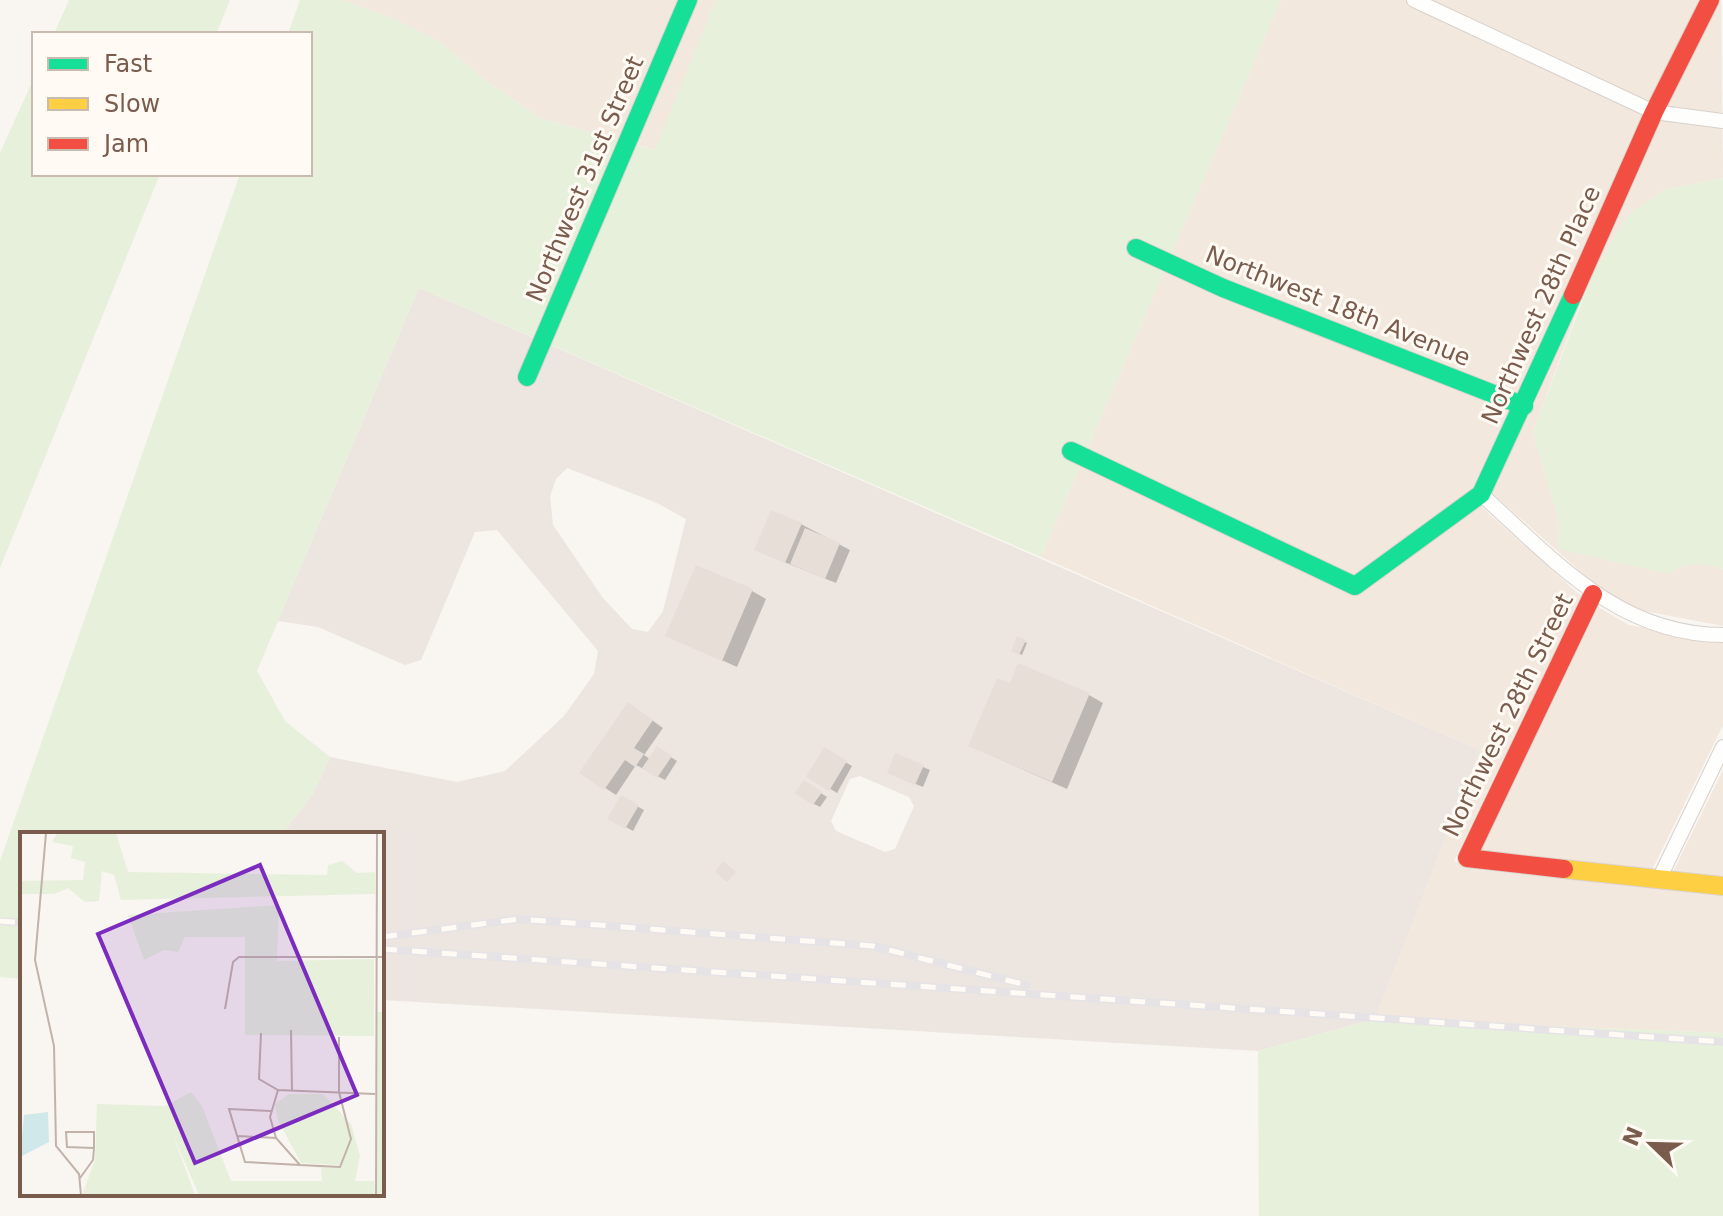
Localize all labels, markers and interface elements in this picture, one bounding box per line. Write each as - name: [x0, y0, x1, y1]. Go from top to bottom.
- legend: [32, 32, 312, 176]
- text: Fast: [104, 50, 152, 78]
- street label: Northwest 31st Street: [521, 52, 649, 306]
- text: Slow: [104, 90, 160, 118]
- text: Jam: [102, 130, 149, 158]
- street label: Northwest 28th Place: [1476, 182, 1606, 428]
- street label: Northwest 18th Avenue: [1202, 240, 1474, 372]
- street label: Northwest 28th Street: [1437, 589, 1579, 841]
- inset map: [20, 832, 384, 1196]
- north arrow: [1611, 1104, 1691, 1184]
- text: N: [1618, 1123, 1648, 1150]

